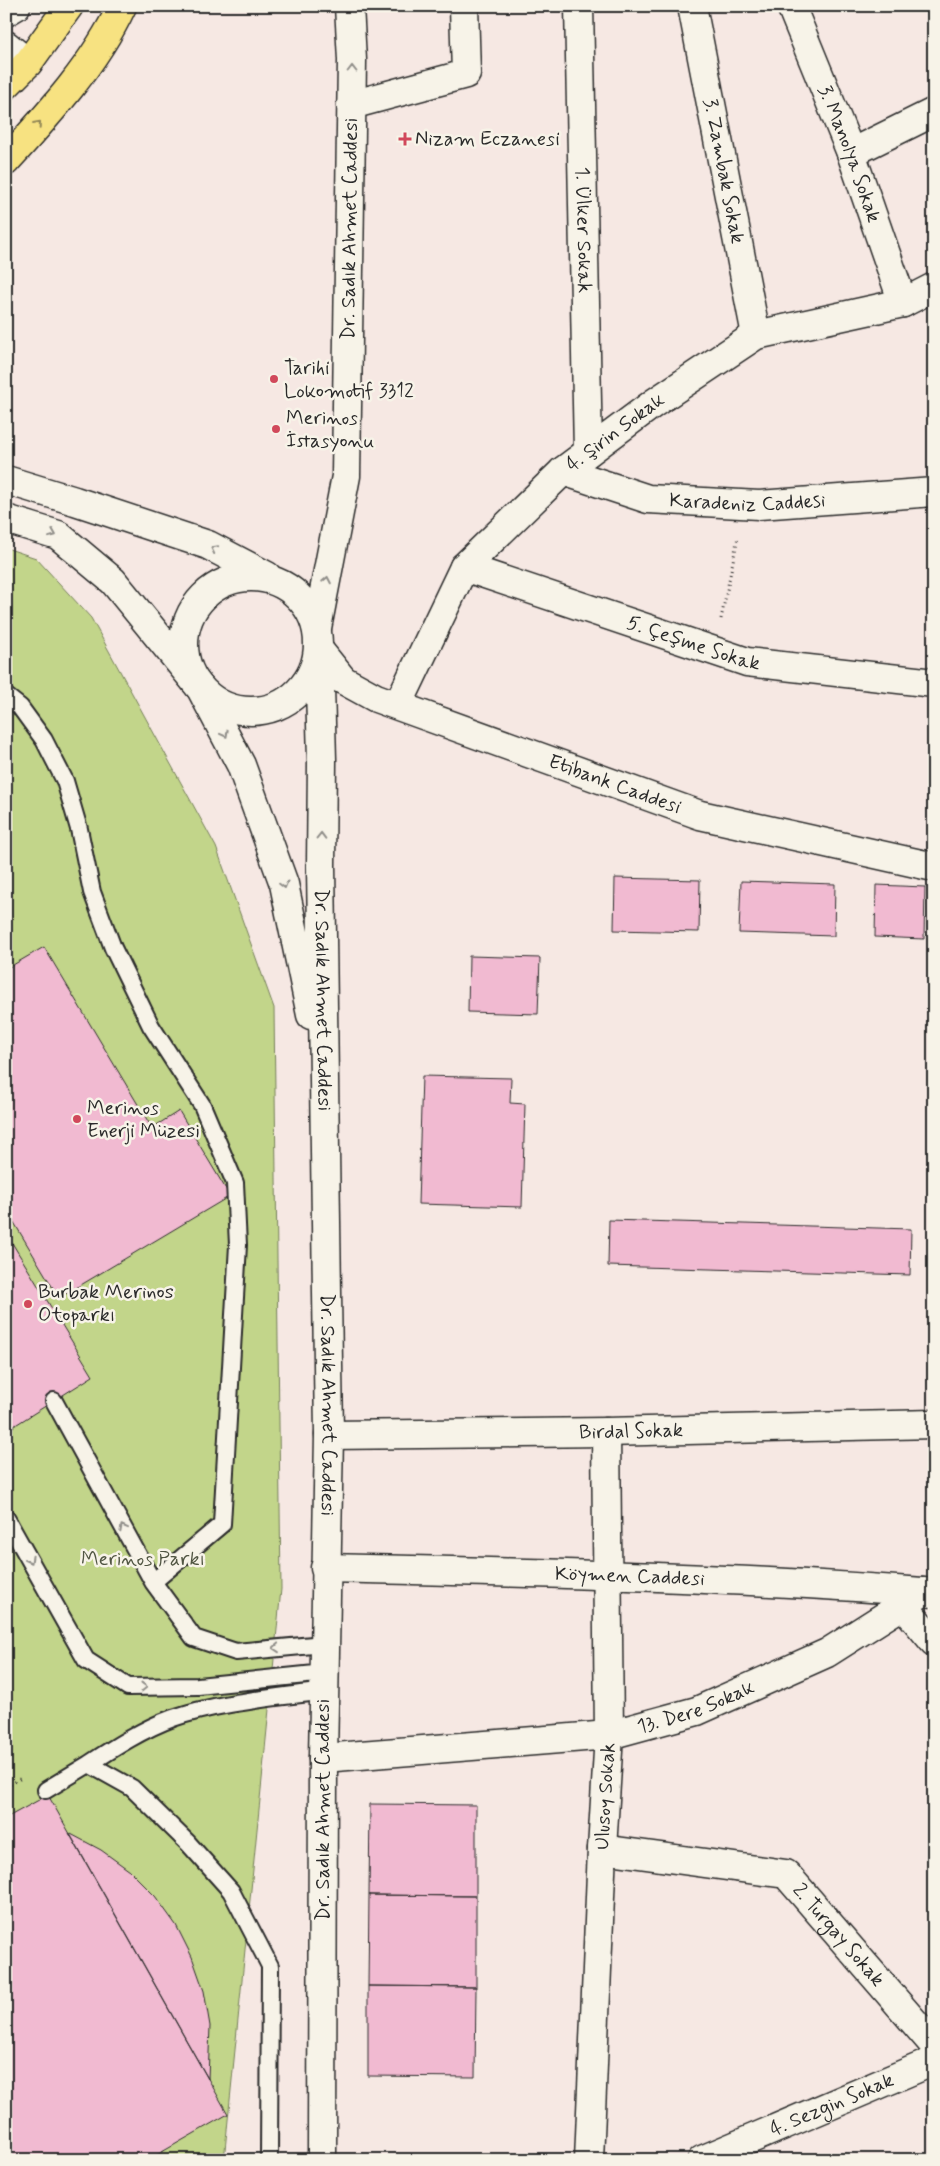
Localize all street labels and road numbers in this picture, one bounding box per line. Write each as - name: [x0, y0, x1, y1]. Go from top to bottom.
- street label: 3. Manolya Sokak: [811, 81, 888, 226]
- street label: 3. Zambak Sokak: [697, 96, 751, 246]
- street label: Dr. Sadık Ahmet Caddesi: [334, 117, 365, 340]
- street label: 1. Ülker Sokak: [569, 166, 598, 294]
- street label: 4. Şirin Sokak: [560, 386, 670, 478]
- street label: Karadeniz Caddesi: [669, 487, 826, 519]
- street label: 5. Çeşme Sokak: [623, 609, 761, 677]
- street label: Etibank Caddesi: [545, 748, 685, 821]
- street label: Dr. Sadık Ahmet Caddesi: [308, 889, 338, 1111]
- street label: Dr. Sadık Ahmet Caddesi: [314, 1294, 343, 1516]
- street label: Birdal Sokak: [579, 1417, 683, 1446]
- street label: Köymen Caddesi: [555, 1560, 705, 1592]
- street label: 13. Dere Sokak: [634, 1674, 759, 1740]
- street label: Dr. Sadık Ahmet Caddesi: [310, 1699, 337, 1921]
- street label: Ulusoy Sokak: [588, 1742, 622, 1851]
- street label: 2. Turgay Sokak: [786, 1877, 891, 1992]
- street label: 4. Sezgin Sokak: [766, 2066, 898, 2143]

